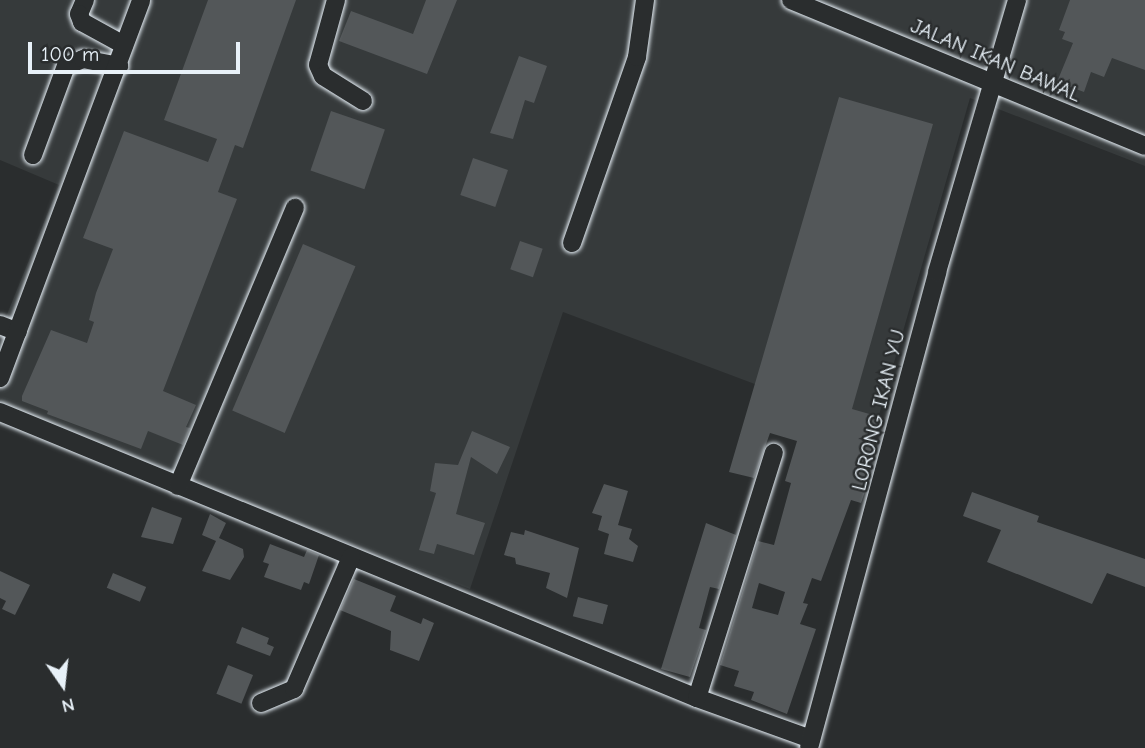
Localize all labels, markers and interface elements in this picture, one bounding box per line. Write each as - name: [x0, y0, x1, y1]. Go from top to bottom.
- street label: JALAN IKAN BAWAL: [907, 13, 1085, 107]
- scale bar: [32, 28, 243, 72]
- text: 100 m: [41, 42, 99, 66]
- street label: LORONG IKAN YU: [846, 327, 910, 493]
- north arrow: [28, 650, 98, 720]
- text: N: [59, 693, 77, 718]

